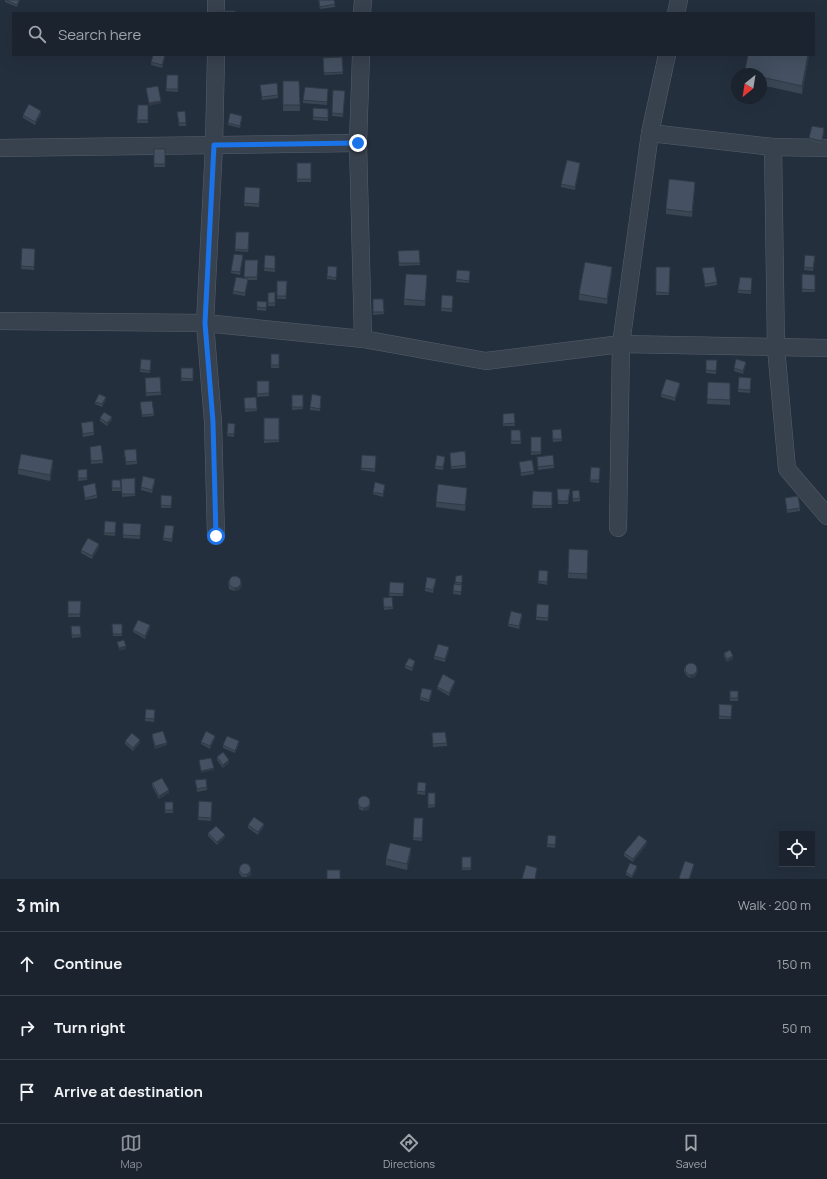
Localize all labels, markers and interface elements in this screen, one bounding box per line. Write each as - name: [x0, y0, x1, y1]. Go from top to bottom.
- search box: [12, 12, 815, 56]
- icon: search: [26, 23, 48, 45]
- text: Search here: [58, 24, 141, 45]
- north arrow: [731, 68, 767, 104]
- route end: [349, 134, 367, 152]
- route start: [207, 527, 225, 545]
- map controls: [779, 831, 815, 867]
- button: locate: [779, 831, 815, 867]
- text: 3 min: [16, 894, 60, 917]
- text: Walk · 200 m: [738, 896, 811, 914]
- icon: ahead: [16, 953, 38, 975]
- text: Continue: [54, 953, 122, 974]
- text: 150 m: [777, 955, 811, 973]
- icon: right: [16, 1017, 38, 1039]
- text: Turn right: [54, 1017, 125, 1038]
- text: 50 m: [782, 1019, 811, 1037]
- icon: arrive: [16, 1081, 38, 1103]
- text: Arrive at destination: [54, 1081, 203, 1102]
- tab: Map: [120, 1132, 142, 1171]
- tab: Directions: [383, 1132, 435, 1171]
- tab: Saved: [676, 1132, 707, 1171]

